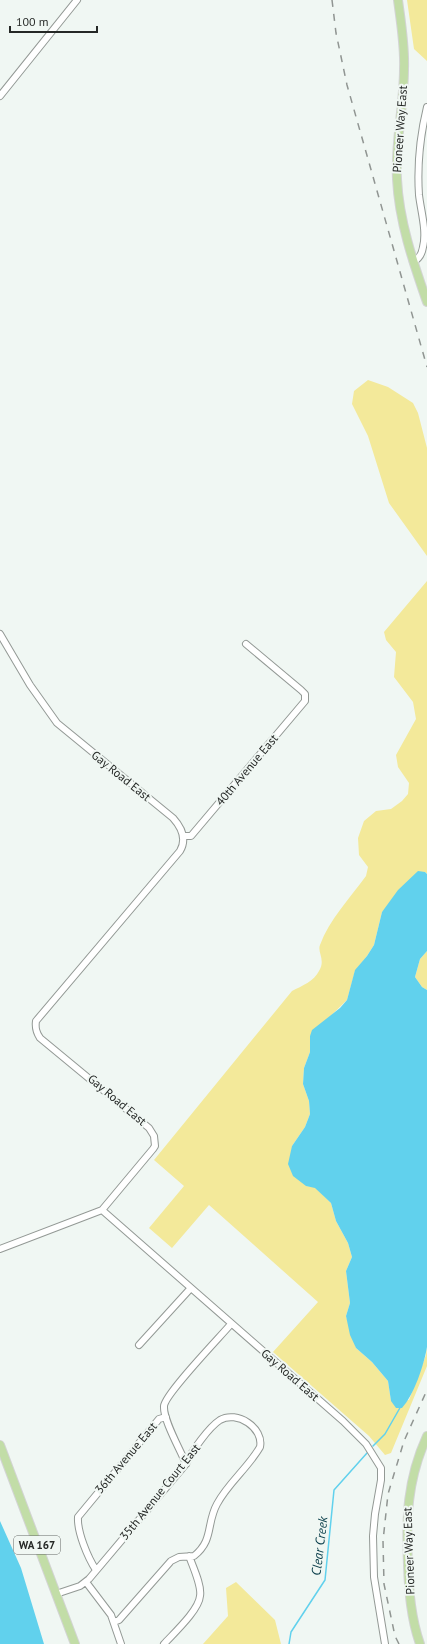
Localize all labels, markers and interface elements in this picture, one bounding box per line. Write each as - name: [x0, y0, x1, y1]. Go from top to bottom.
- scale bar: [10, 8, 97, 34]
- text: 100 m: [16, 14, 49, 29]
- street label: Pioneer Way East: [389, 85, 410, 173]
- street label: 40th Avenue East: [212, 731, 281, 808]
- street label: Gay Road East: [89, 747, 154, 804]
- street label: Gay Road East: [85, 1071, 150, 1128]
- street label: Gay Road East: [258, 1345, 322, 1404]
- street label: 36th Avenue East: [91, 1419, 160, 1496]
- street label: 35th Avenue Court East: [116, 1440, 203, 1543]
- street label: Pioneer Way East: [399, 1507, 418, 1595]
- water label: Clear Creek: [307, 1514, 332, 1577]
- road number: WA 167: [14, 1536, 60, 1554]

